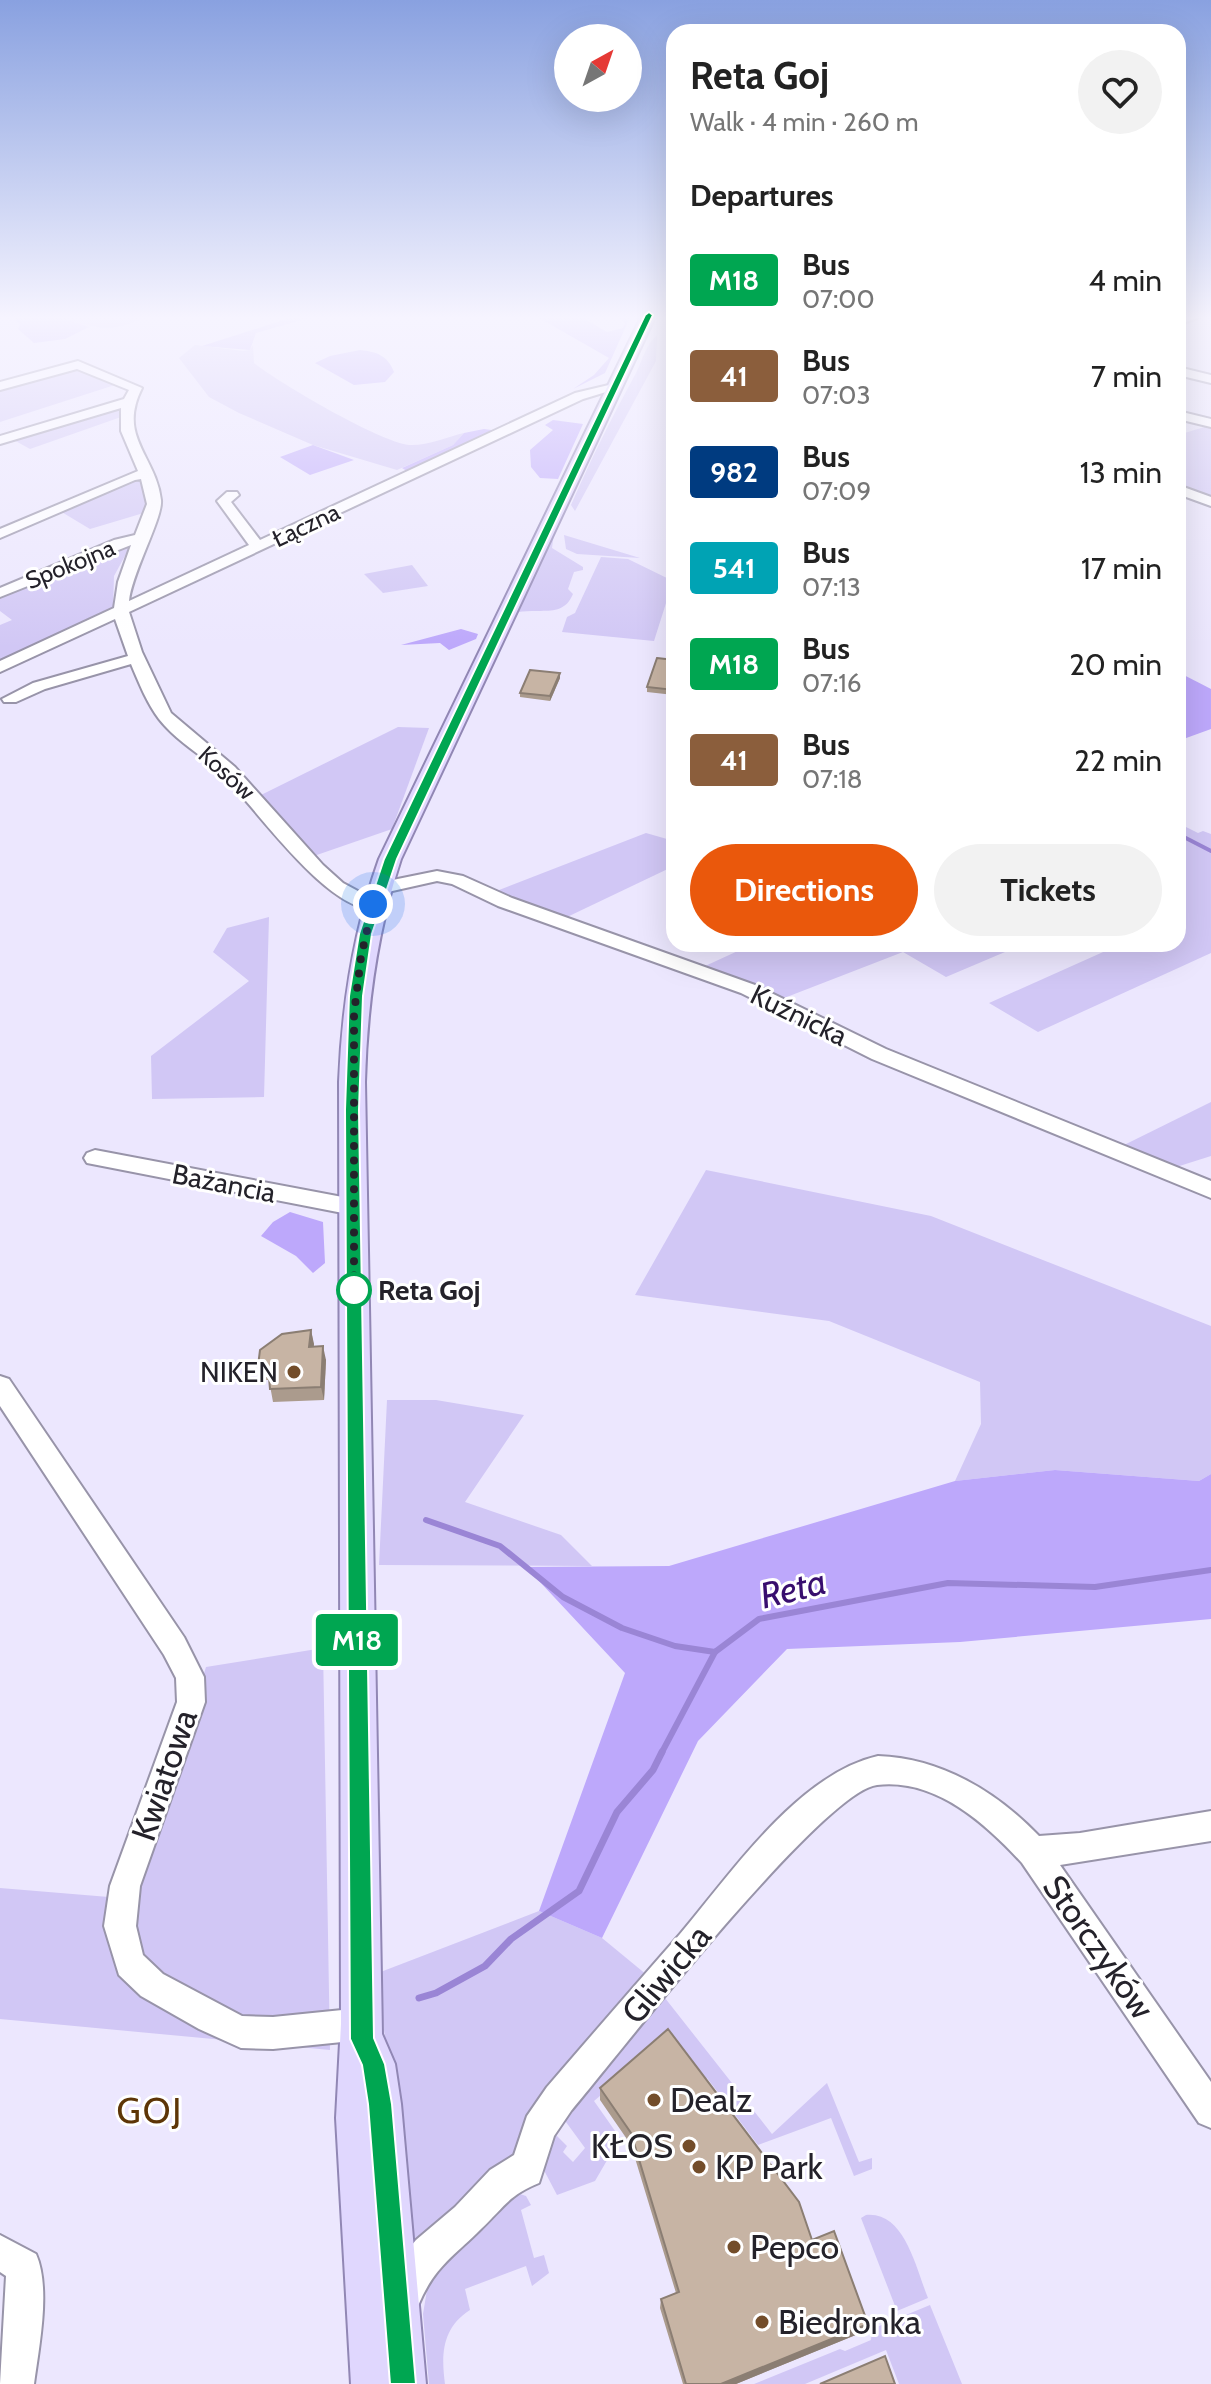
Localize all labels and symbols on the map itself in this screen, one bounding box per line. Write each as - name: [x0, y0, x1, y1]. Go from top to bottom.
- north arrow: [554, 24, 642, 112]
- street label: Łączna: [268, 497, 345, 553]
- street label: Spokojna: [21, 533, 119, 595]
- street label: Kosów: [193, 740, 262, 806]
- your location: [353, 884, 393, 924]
- street label: Kuźnicka: [745, 977, 853, 1053]
- street label: Bażancia: [169, 1156, 279, 1210]
- marker: Reta Goj: [337, 1273, 371, 1307]
- place label: Reta Goj: [378, 1273, 480, 1307]
- place label: NIKEN: [200, 1355, 278, 1389]
- marker: NIKEN: [285, 1363, 303, 1381]
- water label: Reta: [755, 1559, 831, 1617]
- line badge: M18: [311, 1614, 403, 1666]
- street label: Kwiatowa: [122, 1703, 206, 1846]
- street label: Storczyków: [1034, 1867, 1164, 2027]
- street label: Gliwicka: [612, 1915, 720, 2032]
- place label: Dealz: [670, 2079, 752, 2121]
- district label: GOJ: [116, 2088, 184, 2132]
- marker: Dealz: [645, 2091, 663, 2109]
- place label: KŁOS: [591, 2125, 673, 2167]
- marker: KŁOS: [680, 2137, 698, 2155]
- place label: KP Park: [715, 2146, 823, 2188]
- marker: KP Park: [690, 2158, 708, 2176]
- place label: Pepco: [750, 2226, 839, 2268]
- marker: Pepco: [725, 2238, 743, 2256]
- place label: Biedronka: [778, 2301, 922, 2343]
- marker: Biedronka: [753, 2313, 771, 2331]

